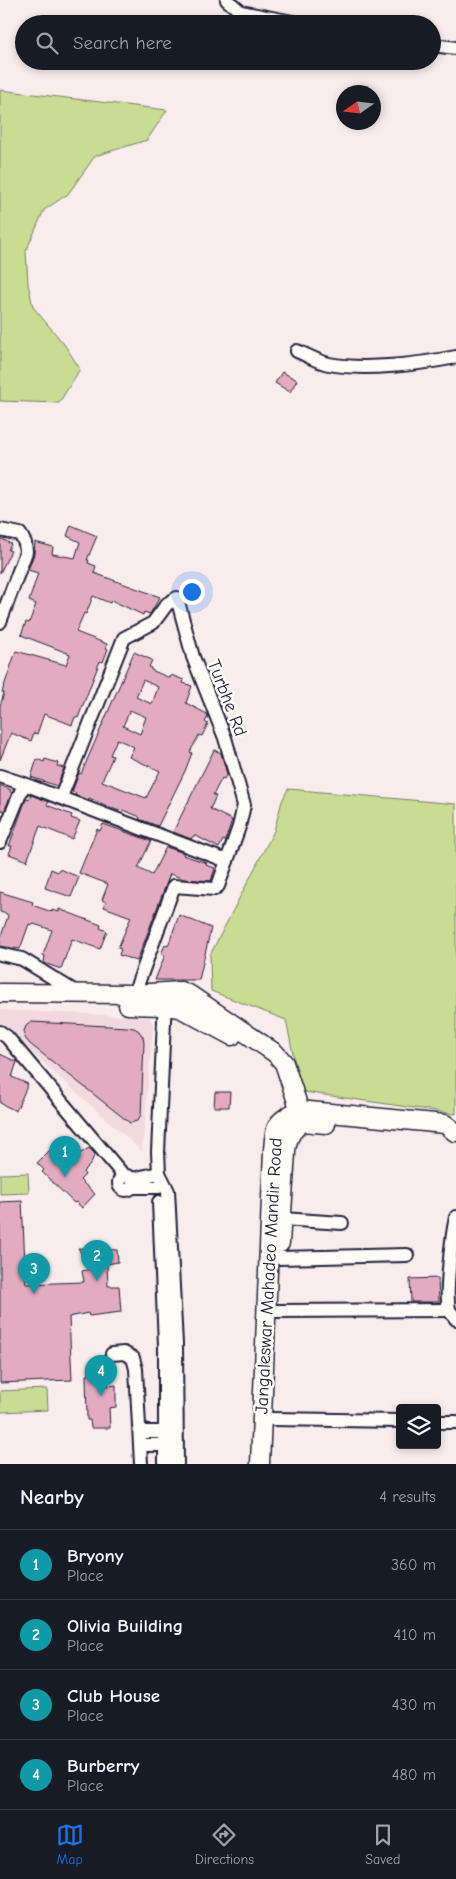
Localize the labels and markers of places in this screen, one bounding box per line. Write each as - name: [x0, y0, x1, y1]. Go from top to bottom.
- pin: 1: [49, 1136, 81, 1177]
- pin: 2: [81, 1240, 113, 1281]
- pin: 3: [18, 1253, 50, 1294]
- pin: 4: [85, 1355, 117, 1396]

